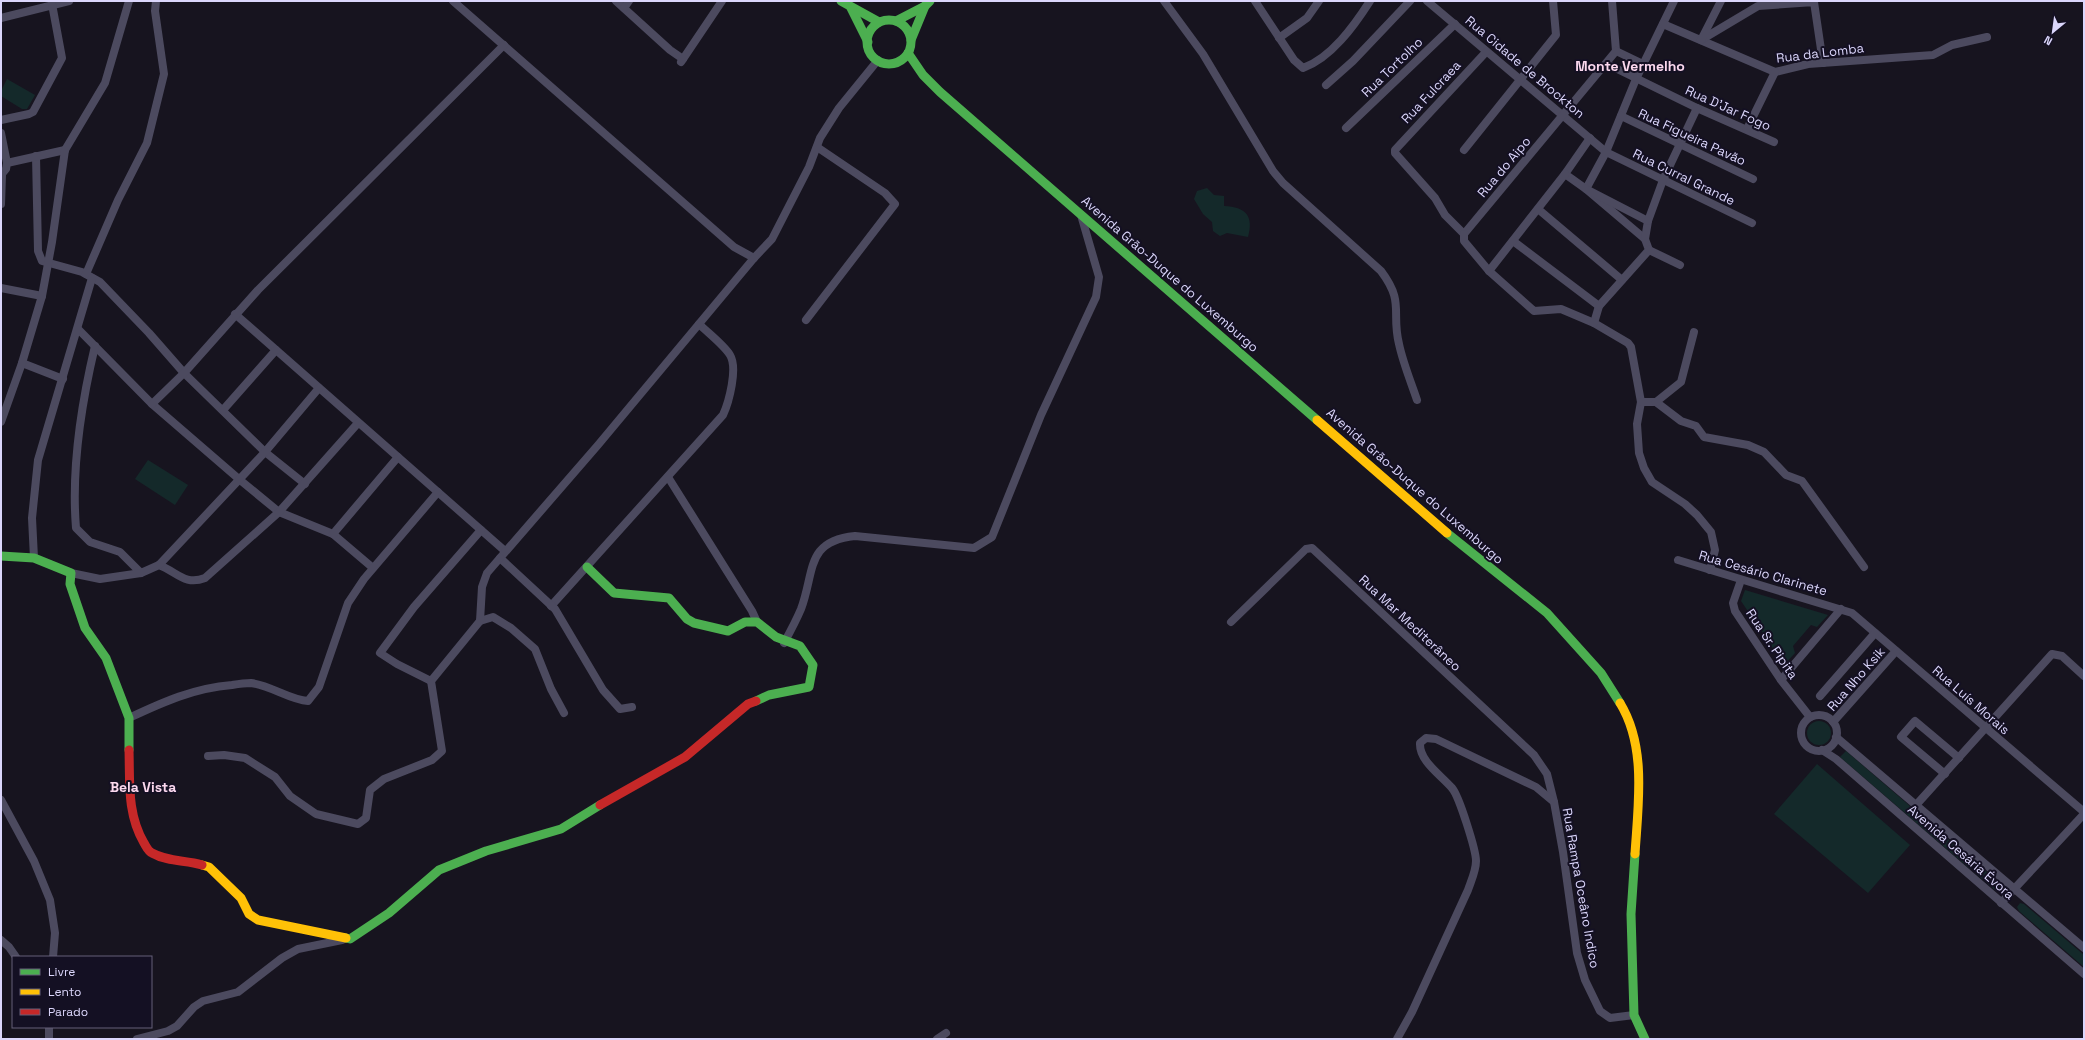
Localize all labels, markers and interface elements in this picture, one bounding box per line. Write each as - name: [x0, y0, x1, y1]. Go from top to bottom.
- street label: Rua Cidade de Brockton: [1462, 12, 1588, 122]
- north arrow: [2033, 12, 2073, 52]
- street label: Rua Tortolho: [1358, 33, 1426, 101]
- text: N: [2042, 33, 2055, 49]
- street label: Rua da Lomba: [1775, 39, 1865, 67]
- street label: Rua Fulcraea: [1397, 57, 1465, 127]
- district label: Monte Vermelho: [1575, 57, 1685, 75]
- street label: Rua D'Jar Fogo: [1682, 82, 1774, 134]
- street label: Rua Figueira Pavão: [1635, 105, 1749, 169]
- street label: Rua do Aipo: [1474, 133, 1534, 201]
- street label: Rua Curral Grande: [1630, 145, 1738, 209]
- street label: Avenida Grão-Duque do Luxemburgo: [1078, 192, 1262, 356]
- street label: Avenida Grão-Duque do Luxemburgo: [1323, 404, 1507, 568]
- street label: Rua Cesário Clarinete: [1697, 547, 1829, 599]
- street label: Rua Mar Mediterâneo: [1355, 571, 1465, 675]
- street label: Rua Sr. Pipita: [1742, 606, 1802, 683]
- street label: Rua Nho Ksik: [1823, 643, 1889, 715]
- street label: Rua Luís Morais: [1929, 662, 2013, 738]
- district label: Bela Vista: [110, 778, 176, 796]
- street label: Avenida Cesária Évora: [1904, 801, 2018, 903]
- street label: Rua Rampa Oceâno Indico: [1559, 807, 1603, 969]
- legend: [12, 956, 152, 1028]
- text: Livre: [48, 964, 75, 980]
- text: Lento: [48, 984, 82, 1000]
- text: Parado: [48, 1004, 88, 1020]

